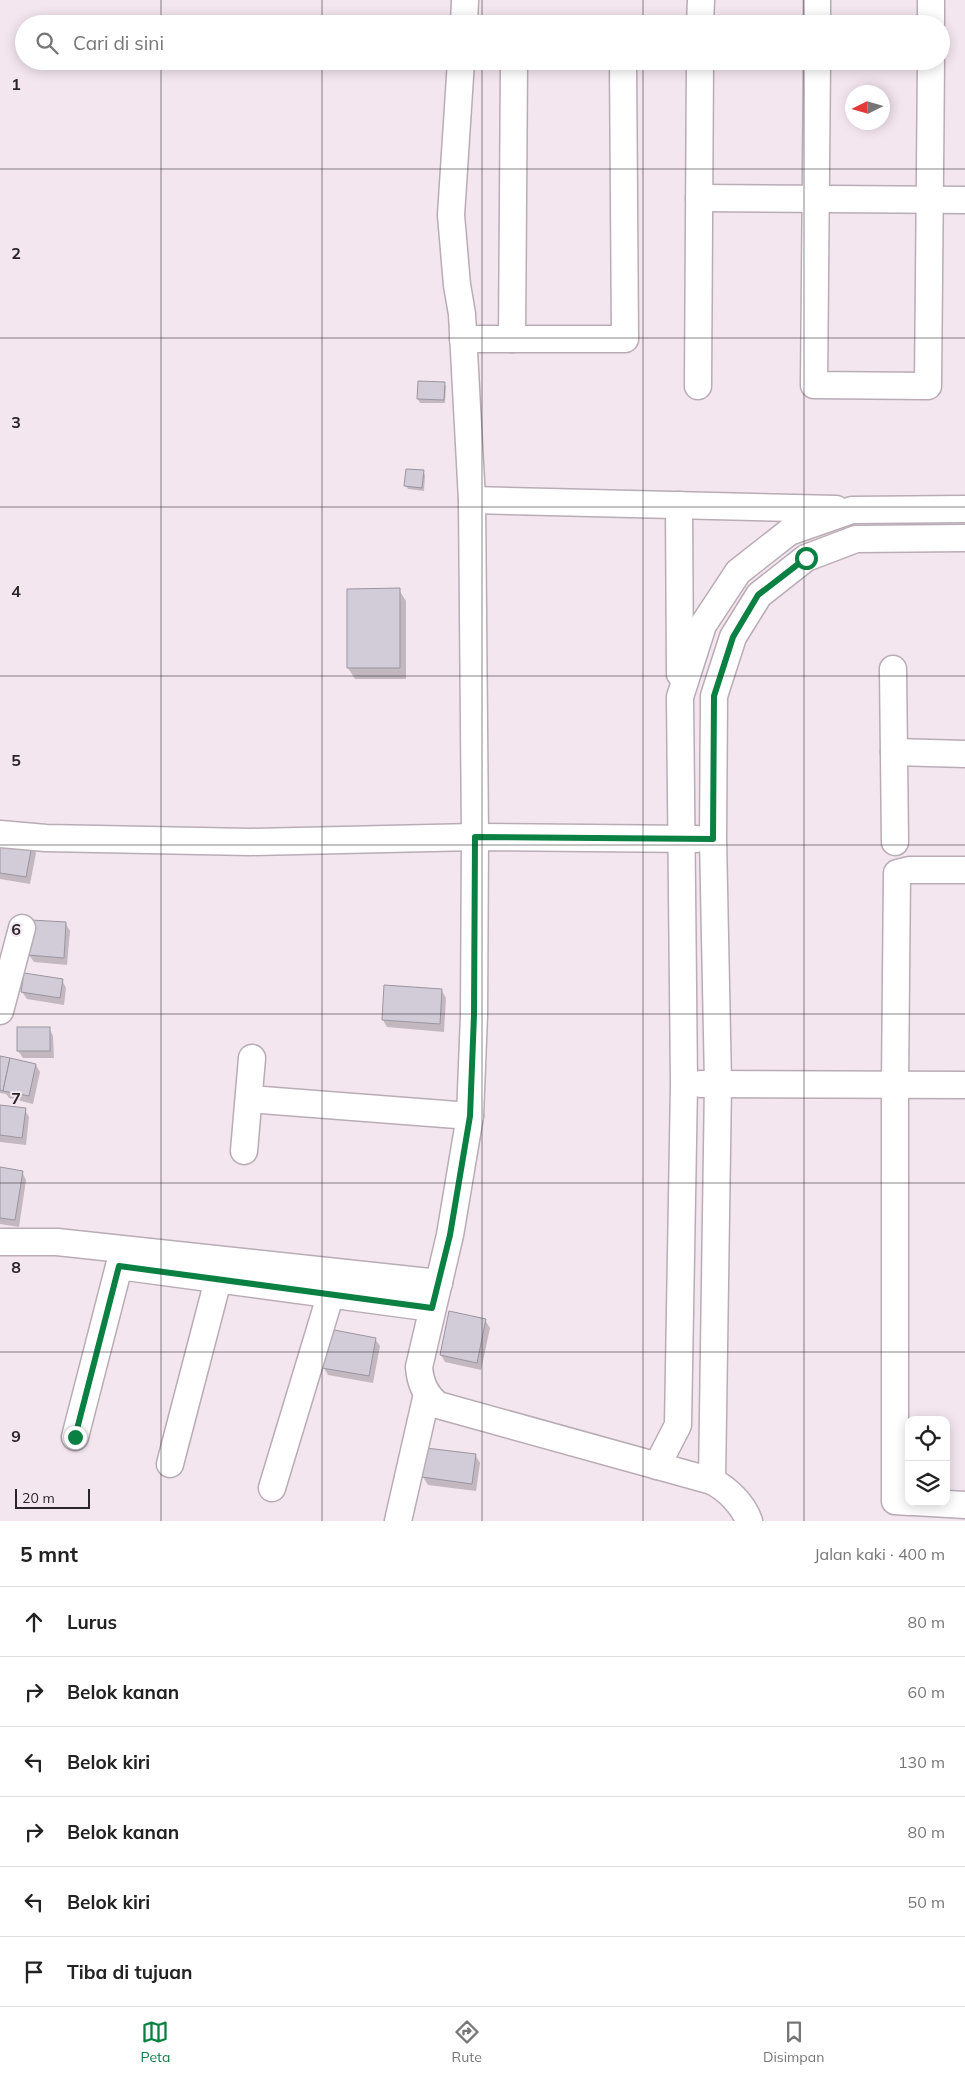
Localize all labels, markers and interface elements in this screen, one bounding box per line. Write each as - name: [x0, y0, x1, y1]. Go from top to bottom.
- search box: [15, 15, 950, 70]
- icon: search: [33, 29, 61, 57]
- text: Cari di sini: [73, 31, 164, 55]
- text: 1: [11, 74, 21, 94]
- north arrow: [845, 85, 890, 130]
- text: 2: [11, 243, 21, 263]
- text: 3: [11, 412, 21, 432]
- route start: [795, 547, 818, 570]
- text: 4: [11, 581, 21, 601]
- text: 5: [11, 750, 21, 770]
- text: 6: [11, 919, 21, 939]
- text: 7: [11, 1088, 21, 1108]
- text: 8: [11, 1257, 21, 1277]
- map controls: [905, 1416, 950, 1506]
- button: locate: [905, 1416, 950, 1461]
- text: 9: [11, 1426, 21, 1446]
- route end: [64, 1426, 87, 1449]
- button: layers: [905, 1461, 950, 1506]
- scale bar: [15, 1486, 90, 1509]
- text: 20 m: [22, 1489, 55, 1507]
- text: 5 mnt: [20, 1541, 78, 1567]
- text: Jalan kaki · 400 m: [814, 1544, 945, 1564]
- icon: ahead: [20, 1608, 48, 1636]
- text: Lurus: [67, 1610, 117, 1634]
- text: 80 m: [908, 1612, 945, 1632]
- icon: right: [20, 1678, 48, 1706]
- text: Belok kanan: [67, 1680, 179, 1704]
- text: 60 m: [908, 1682, 945, 1702]
- icon: left: [20, 1748, 48, 1776]
- text: Belok kiri: [67, 1750, 150, 1774]
- text: 130 m: [898, 1752, 945, 1772]
- icon: right: [20, 1818, 48, 1846]
- text: Belok kanan: [67, 1820, 179, 1844]
- text: 80 m: [908, 1822, 945, 1842]
- icon: left: [20, 1888, 48, 1916]
- text: Belok kiri: [67, 1890, 150, 1914]
- text: 50 m: [908, 1892, 945, 1912]
- icon: arrive: [20, 1958, 48, 1986]
- text: Tiba di tujuan: [67, 1960, 192, 1984]
- tab: Peta: [141, 2018, 170, 2066]
- tab: Rute: [452, 2018, 482, 2066]
- tab: Disimpan: [763, 2018, 824, 2066]

